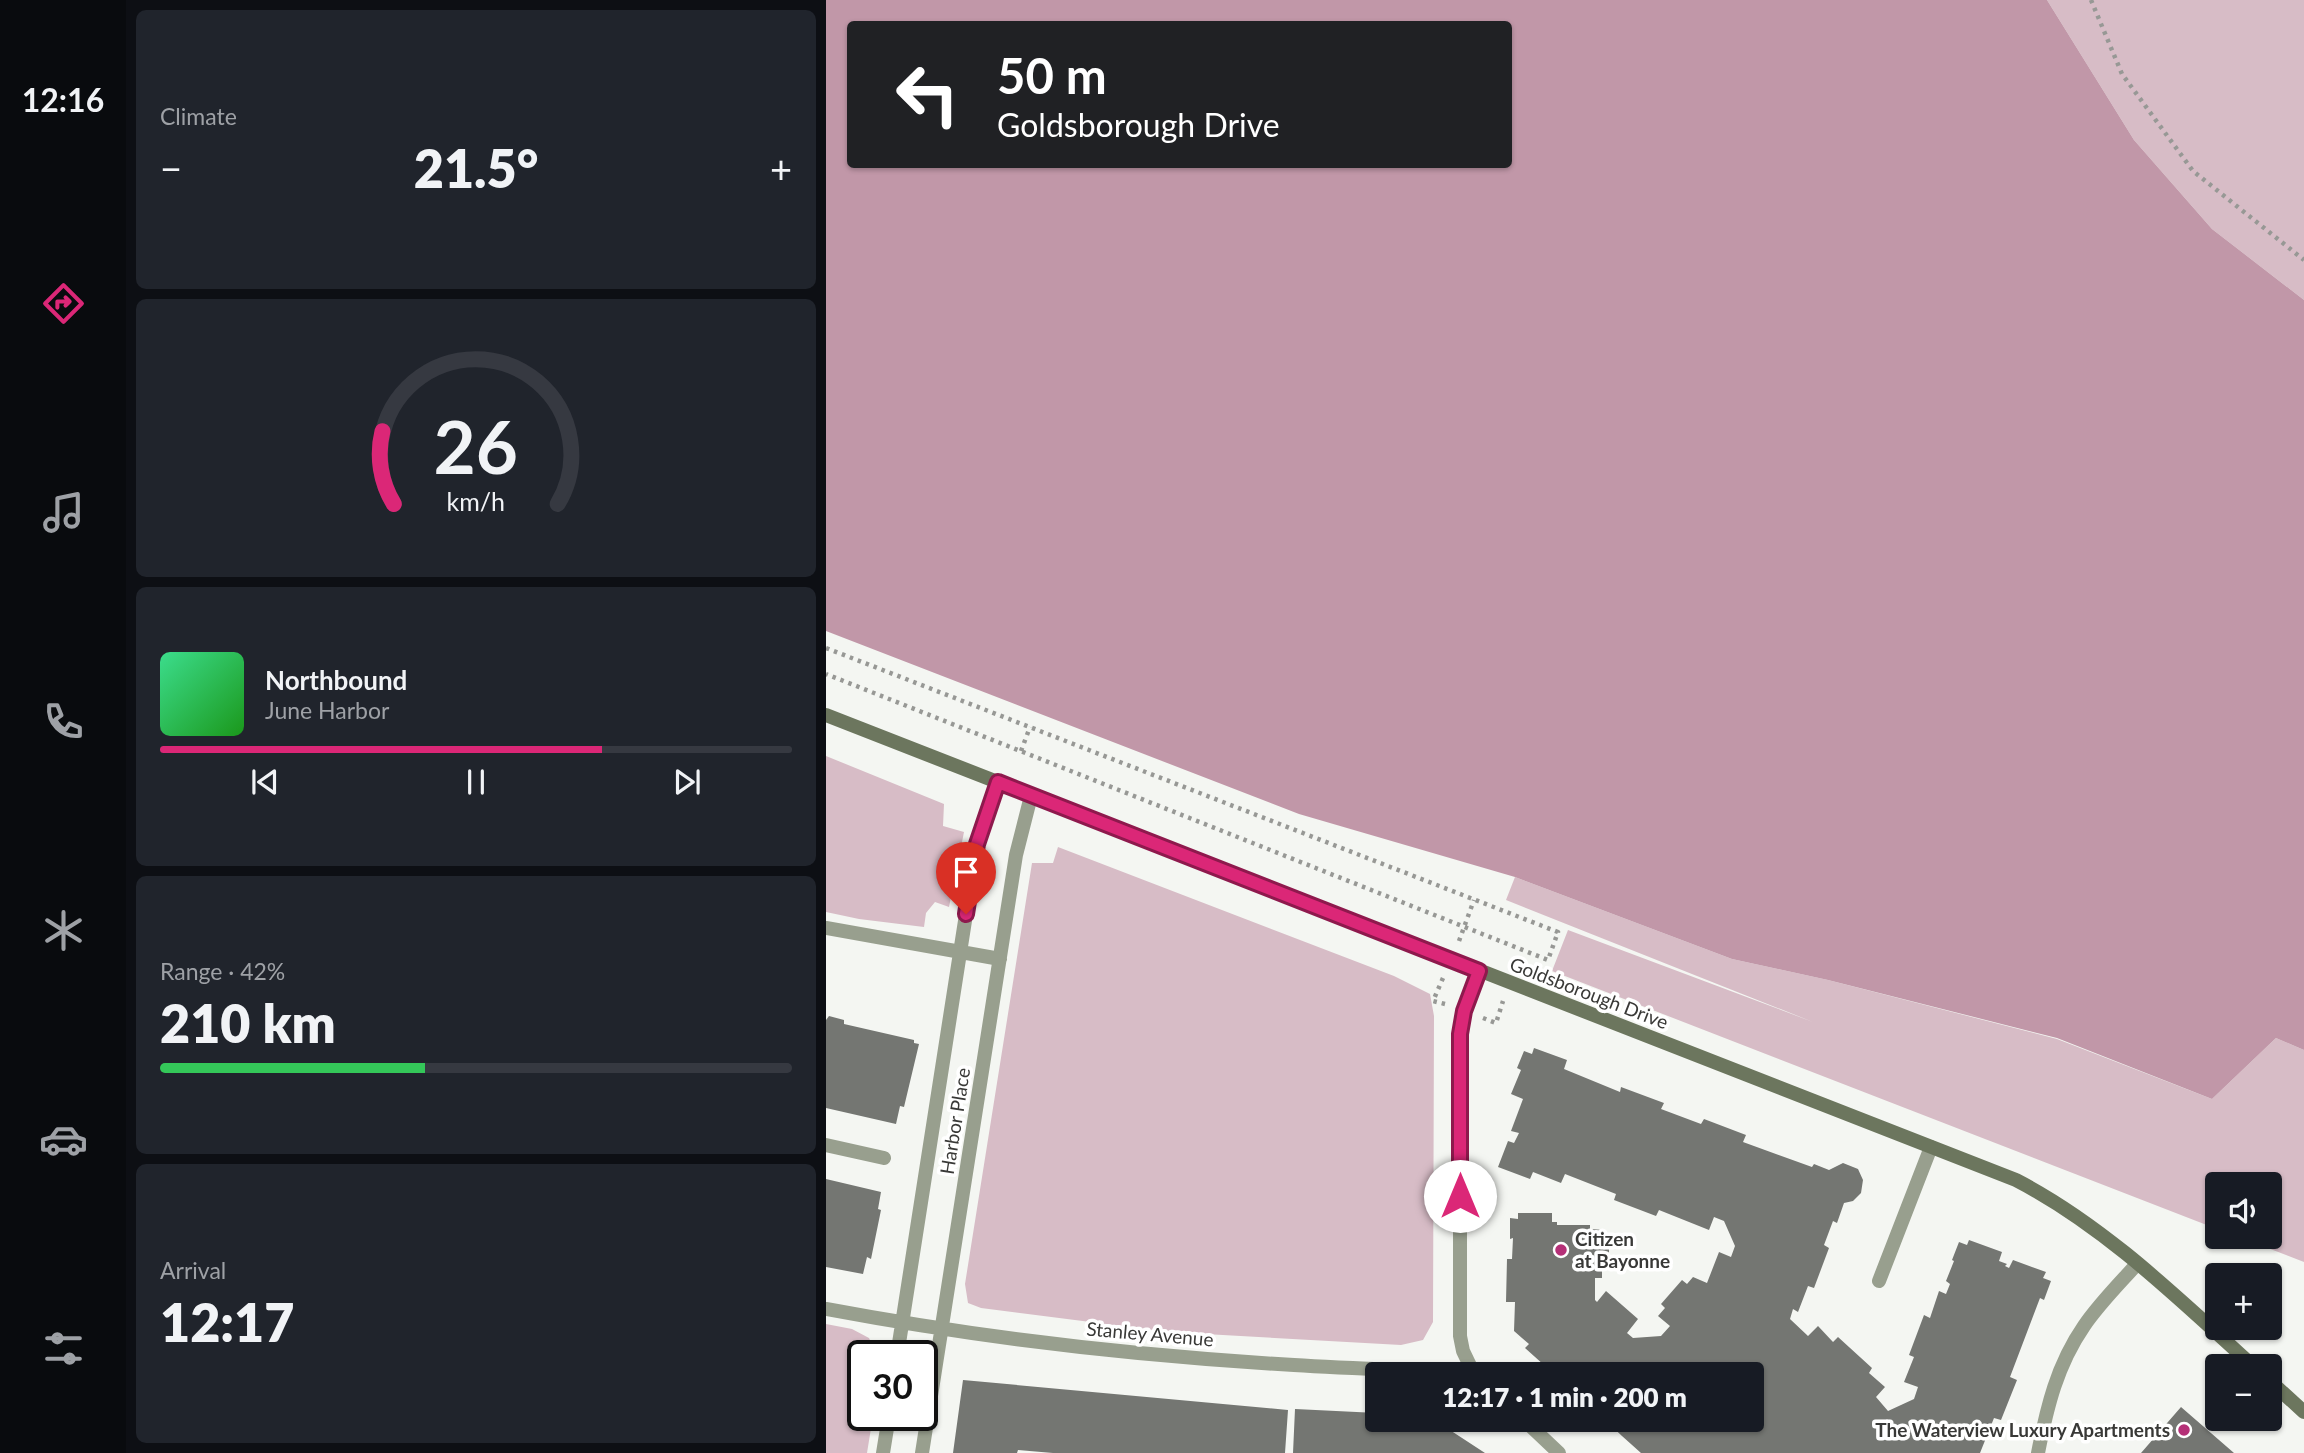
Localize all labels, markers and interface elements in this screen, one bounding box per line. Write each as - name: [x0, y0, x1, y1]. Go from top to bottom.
- text: 50 m: [997, 46, 1107, 104]
- icon: left: [882, 49, 973, 140]
- text: 12:16: [22, 80, 104, 119]
- text: Climate: [160, 102, 237, 130]
- text: Goldsborough Drive: [997, 105, 1280, 144]
- text: 21.5°: [414, 137, 538, 199]
- text: −: [160, 145, 182, 191]
- text: +: [770, 145, 792, 191]
- icon: directions: [39, 279, 88, 328]
- text: 26: [434, 402, 518, 490]
- text: km/h: [447, 486, 505, 516]
- icon: music: [39, 488, 88, 537]
- text: Northbound: [265, 664, 407, 696]
- text: June Harbor: [265, 696, 389, 724]
- icon: phone: [39, 697, 88, 746]
- icon: previous: [246, 763, 284, 801]
- icon: pause: [457, 763, 495, 801]
- icon: next: [668, 763, 706, 801]
- pin: [936, 842, 996, 914]
- icon: arrive: [947, 853, 985, 891]
- icon: climate: [39, 906, 88, 955]
- street label: Goldsborough Drive: [1507, 952, 1672, 1033]
- text: Range · 42%: [160, 957, 285, 985]
- text: 210 km: [160, 992, 336, 1054]
- street label: Harbor Place: [935, 1066, 974, 1176]
- icon: car: [39, 1115, 88, 1164]
- position arrow: [1423, 1159, 1497, 1233]
- map controls: [2205, 1172, 2282, 1431]
- button: sound: [2205, 1172, 2282, 1249]
- place label: Citizen at Bayonne: [1575, 1227, 1670, 1272]
- marker: Citizen at Bayonne: [1553, 1242, 1569, 1258]
- text: Arrival: [160, 1256, 226, 1284]
- button: +: [2205, 1263, 2282, 1340]
- text: 12:17: [160, 1291, 294, 1353]
- street label: Stanley Avenue: [1086, 1316, 1215, 1351]
- icon: filters: [39, 1324, 88, 1373]
- speed limit sign: 30: [847, 1340, 938, 1431]
- button: −: [2205, 1354, 2282, 1431]
- text: 12:17 · 1 min · 200 m: [1442, 1381, 1687, 1413]
- place label: The Waterview Luxury Apartments: [1875, 1418, 2170, 1441]
- marker: The Waterview Luxury Apartments: [2176, 1422, 2192, 1438]

